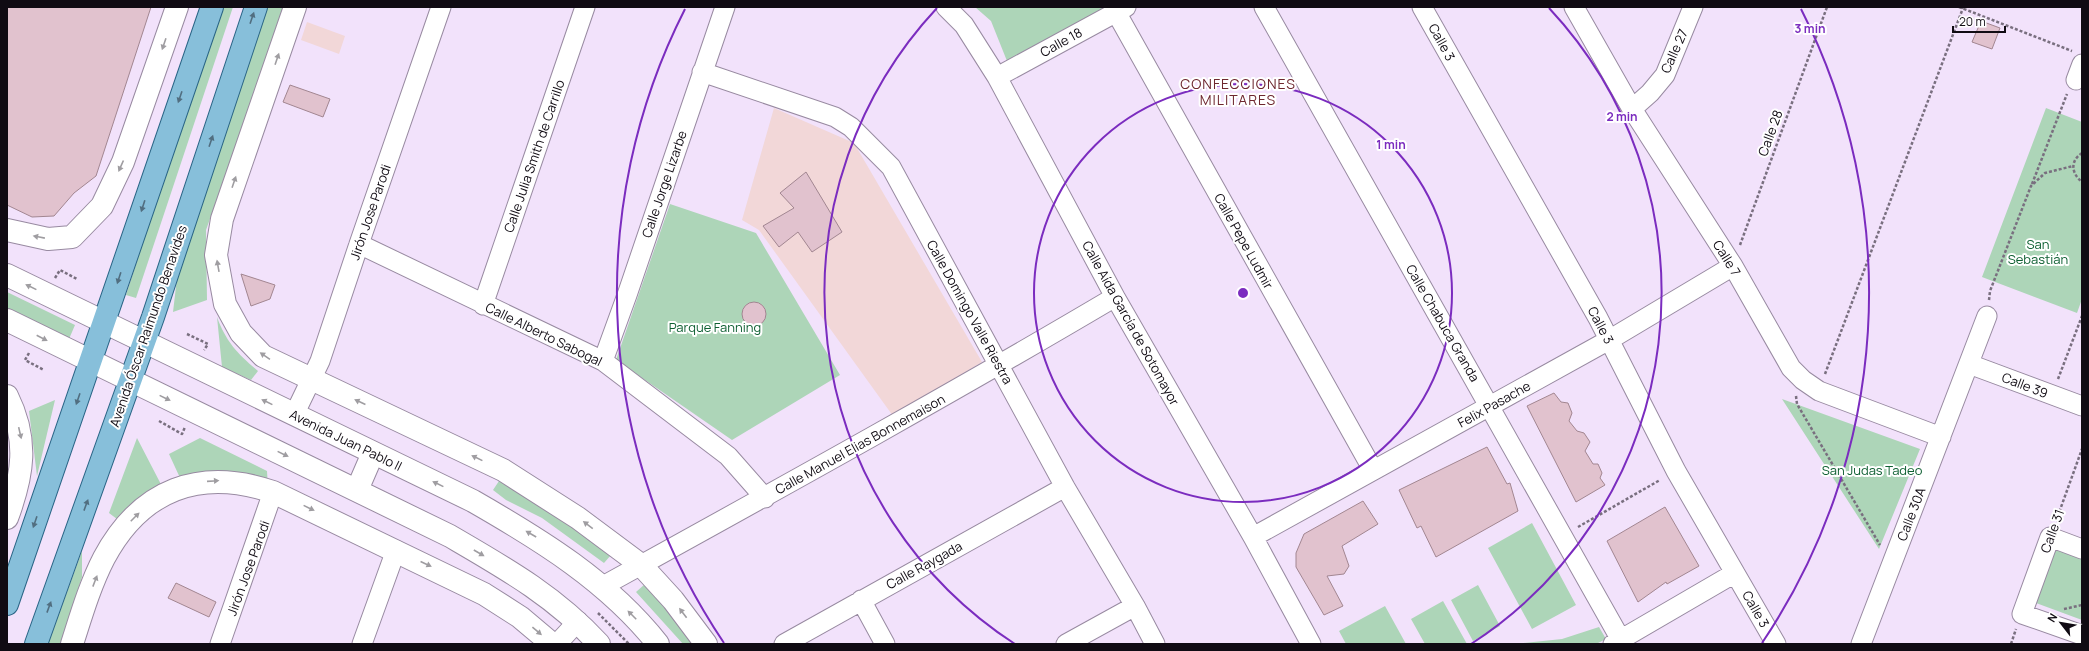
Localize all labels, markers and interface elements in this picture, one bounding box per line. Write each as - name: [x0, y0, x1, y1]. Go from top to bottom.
- scale bar: [1953, 8, 2005, 34]
- one-way arrow: [250, 12, 256, 24]
- text: 20 m: [1959, 13, 1986, 30]
- street label: Calle 3: [1424, 20, 1460, 64]
- text: 3 min: [1794, 20, 1826, 37]
- street label: Calle 18: [1037, 23, 1085, 61]
- street label: Calle 27: [1656, 26, 1692, 76]
- one-way arrow: [161, 38, 167, 50]
- one-way arrow: [274, 53, 280, 65]
- district label: CONFECCIONES MILITARES: [1180, 74, 1296, 109]
- street label: Calle Julia Smith de Carrillo: [499, 77, 569, 235]
- one-way arrow: [177, 91, 183, 103]
- street label: Calle 28: [1753, 107, 1787, 159]
- text: 2 min: [1606, 108, 1638, 125]
- street label: Calle Jorge Lizarbe: [637, 128, 691, 240]
- one-way arrow: [208, 135, 214, 147]
- text: 1 min: [1376, 136, 1406, 153]
- one-way arrow: [118, 161, 124, 172]
- street label: Jirón Jose Parodi: [345, 162, 395, 262]
- one-way arrow: [232, 176, 238, 188]
- street label: Calle Pepe Ludmir: [1210, 190, 1278, 292]
- one-way arrow: [139, 200, 145, 212]
- street label: Avenida Óscar Raimundo Benavides: [105, 223, 191, 429]
- one-way arrow: [33, 234, 45, 240]
- park label: San Sebastián: [2008, 235, 2068, 268]
- street label: Calle Domingo Valle Riestra: [923, 237, 1017, 387]
- street label: Calle 7: [1709, 237, 1745, 279]
- street label: Calle Aída García de Sotomayor: [1078, 238, 1184, 409]
- one-way arrow: [215, 259, 221, 272]
- street label: Calle Chabuca Granda: [1402, 261, 1484, 385]
- one-way arrow: [115, 273, 121, 285]
- one-way arrow: [26, 284, 37, 290]
- centre of rings: [1236, 286, 1250, 300]
- street label: Calle Alberto Sabogal: [483, 298, 605, 370]
- street label: Calle 3: [1584, 303, 1618, 347]
- park label: Parque Fanning: [669, 318, 761, 336]
- one-way arrow: [36, 335, 48, 341]
- one-way arrow: [260, 352, 271, 360]
- street label: Calle 39: [1999, 368, 2051, 402]
- street label: Felix Pasache: [1454, 376, 1534, 431]
- street label: Calle Manuel Elias Bonnemaison: [772, 390, 948, 498]
- one-way arrow: [74, 393, 80, 405]
- one-way arrow: [160, 395, 171, 401]
- one-way arrow: [262, 398, 273, 405]
- one-way arrow: [354, 399, 365, 405]
- street label: Avenida Juan Pablo II: [287, 405, 405, 475]
- one-way arrow: [17, 427, 23, 439]
- one-way arrow: [277, 451, 288, 457]
- one-way arrow: [471, 454, 483, 461]
- park label: San Judas Tadeo: [1822, 461, 1923, 479]
- one-way arrow: [207, 478, 219, 485]
- one-way arrow: [432, 481, 444, 487]
- street label: Calle 30A: [1893, 485, 1929, 543]
- one-way arrow: [83, 498, 89, 510]
- one-way arrow: [303, 505, 314, 511]
- street label: Calle 31: [2036, 507, 2068, 555]
- one-way arrow: [130, 512, 140, 522]
- one-way arrow: [32, 516, 38, 528]
- street label: Jirón Jose Parodi: [222, 518, 274, 618]
- one-way arrow: [582, 521, 593, 530]
- one-way arrow: [525, 531, 537, 538]
- street label: Calle Raygada: [883, 537, 965, 593]
- one-way arrow: [473, 549, 485, 556]
- one-way arrow: [420, 561, 432, 567]
- one-way arrow: [92, 575, 98, 587]
- street label: Calle 3: [1738, 587, 1774, 631]
- one-way arrow: [46, 601, 52, 613]
- north arrow: [2041, 603, 2081, 643]
- one-way arrow: [679, 608, 687, 618]
- one-way arrow: [627, 610, 637, 620]
- text: N: [2044, 610, 2061, 625]
- one-way arrow: [532, 627, 542, 636]

